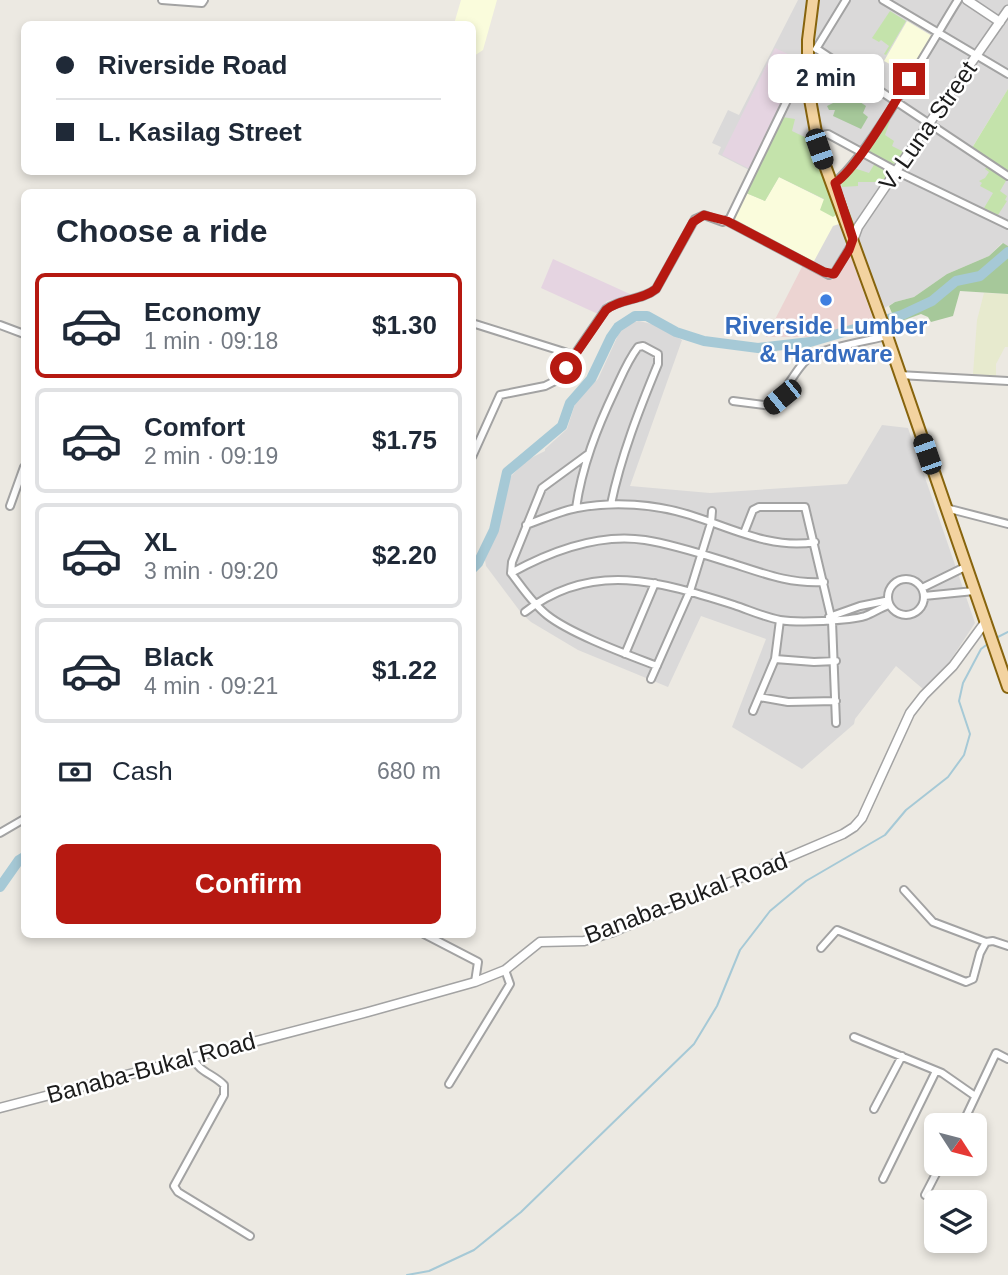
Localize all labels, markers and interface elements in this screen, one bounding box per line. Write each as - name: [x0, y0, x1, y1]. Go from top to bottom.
- text: Riverside Road: [98, 50, 287, 80]
- callout: 2 min: [769, 55, 884, 104]
- street label: V. Luna Street: [873, 56, 982, 195]
- route end: [893, 63, 925, 95]
- text: 2 min: [796, 65, 856, 91]
- text: L. Kasilag Street: [98, 117, 302, 147]
- car: [803, 126, 836, 172]
- text: Choose a ride: [56, 213, 268, 249]
- marker: Riverside Lumber & Hardware: [818, 292, 834, 308]
- icon: car: [60, 294, 123, 357]
- text: Economy: [144, 297, 261, 327]
- text: $1.30: [372, 310, 437, 340]
- place label: Riverside Lumber & Hardware: [725, 312, 927, 367]
- text: 1 min · 09:18: [144, 328, 278, 354]
- route start: [550, 352, 582, 384]
- car: [760, 376, 805, 418]
- icon: car: [60, 409, 123, 472]
- text: Comfort: [144, 412, 245, 442]
- text: $1.75: [372, 425, 437, 455]
- car: [911, 431, 944, 477]
- text: 2 min · 09:19: [144, 443, 278, 469]
- icon: car: [60, 524, 123, 587]
- text: XL: [144, 527, 177, 557]
- text: $2.20: [372, 540, 437, 570]
- text: 3 min · 09:20: [144, 558, 278, 584]
- icon: car: [60, 639, 123, 702]
- text: Black: [144, 642, 213, 672]
- text: $1.22: [372, 655, 437, 685]
- text: 4 min · 09:21: [144, 673, 278, 699]
- icon: cash: [56, 753, 94, 791]
- text: Cash: [112, 756, 173, 786]
- text: 680 m: [377, 758, 441, 784]
- button: Confirm: [56, 844, 441, 924]
- street label: Banaba-Bukal Road: [581, 846, 791, 949]
- street label: Banaba-Bukal Road: [44, 1027, 258, 1108]
- north arrow: [924, 1113, 987, 1176]
- map controls: [924, 1113, 987, 1253]
- button: layers: [924, 1190, 987, 1253]

